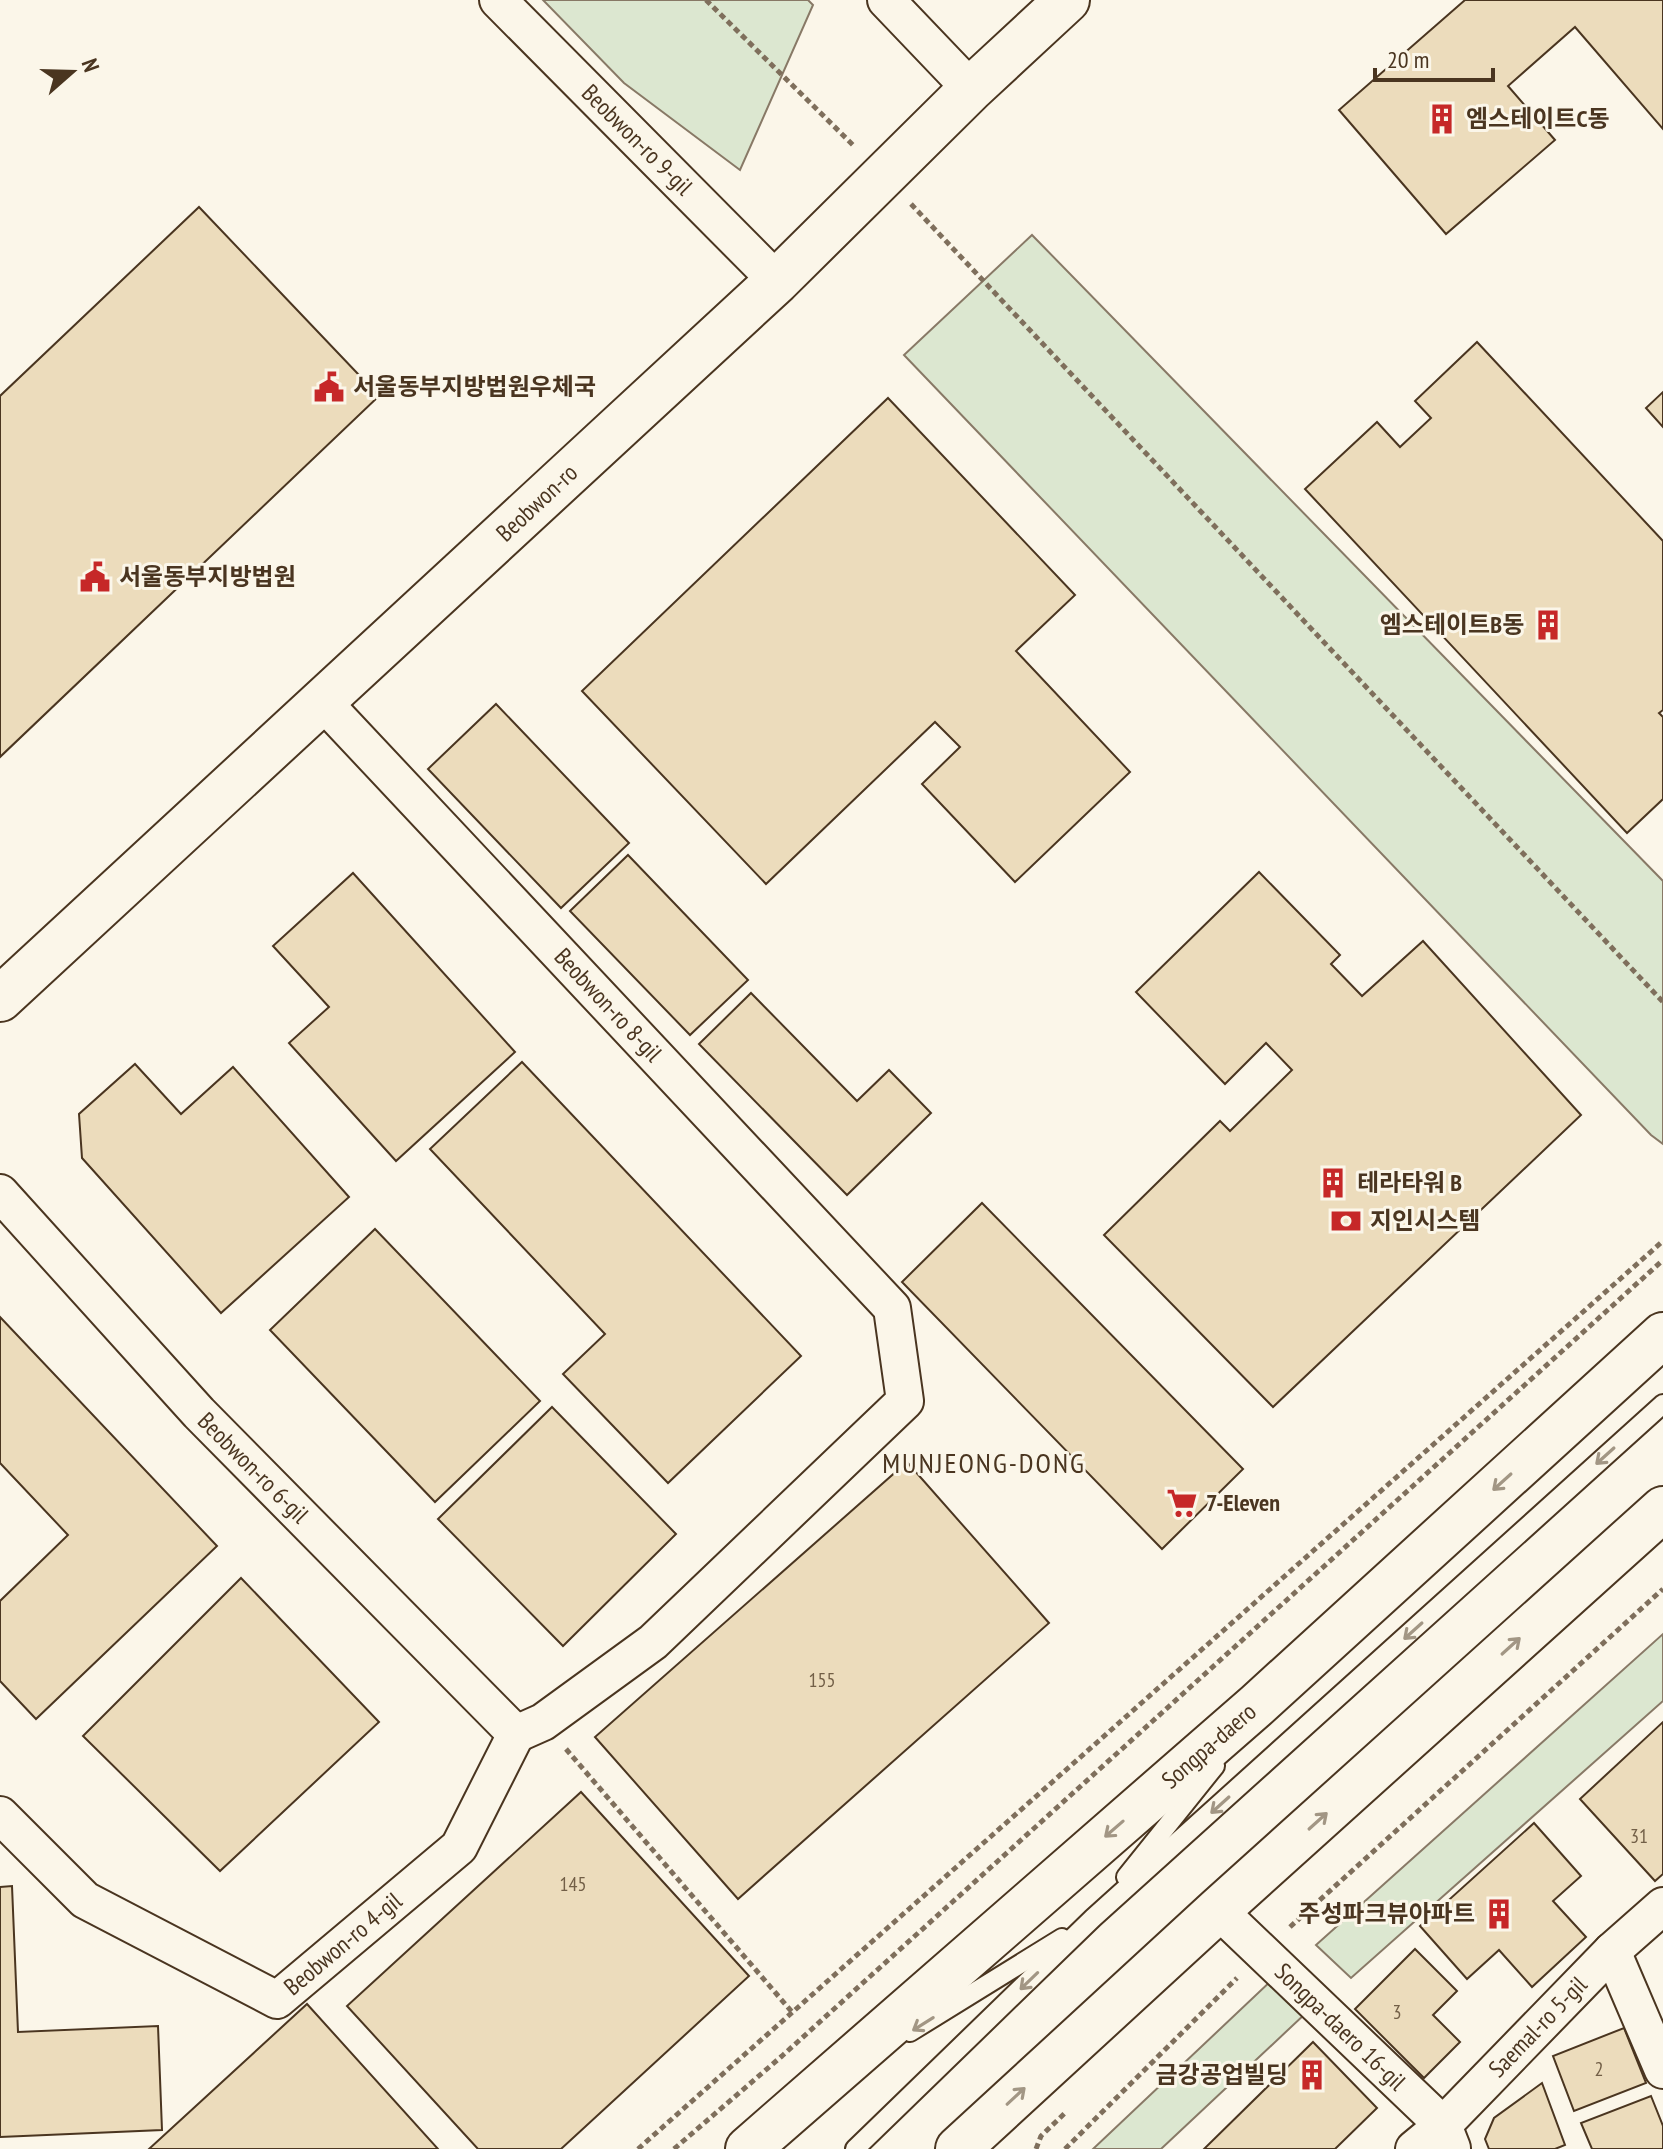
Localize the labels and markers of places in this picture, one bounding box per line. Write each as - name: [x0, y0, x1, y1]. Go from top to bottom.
- building icon: 엠스테이트C동: [1425, 102, 1459, 136]
- place label: 엠스테이트C동: [1466, 103, 1609, 134]
- public building icon: 서울동부지방법원우체국: [312, 370, 346, 404]
- place label: 서울동부지방법원우체국: [353, 371, 596, 402]
- public building icon: 서울동부지방법원: [78, 560, 112, 594]
- place label: 서울동부지방법원: [119, 561, 296, 592]
- building icon: 엠스테이트B동: [1531, 608, 1565, 642]
- place label: 엠스테이트B동: [1380, 609, 1524, 640]
- building icon: 테라타워 B: [1316, 1166, 1350, 1200]
- place label: 테라타워 B: [1357, 1167, 1462, 1198]
- bank icon: 지인시스템: [1329, 1204, 1363, 1238]
- place label: 지인시스템: [1370, 1205, 1480, 1236]
- supermarket icon: 7-Eleven: [1165, 1486, 1199, 1520]
- place label: 7-Eleven: [1206, 1487, 1280, 1518]
- building icon: 주성파크뷰아파트: [1482, 1897, 1516, 1931]
- place label: 주성파크뷰아파트: [1298, 1898, 1475, 1929]
- building icon: 금강공업빌딩: [1295, 2058, 1329, 2092]
- place label: 금강공업빌딩: [1156, 2059, 1288, 2090]

